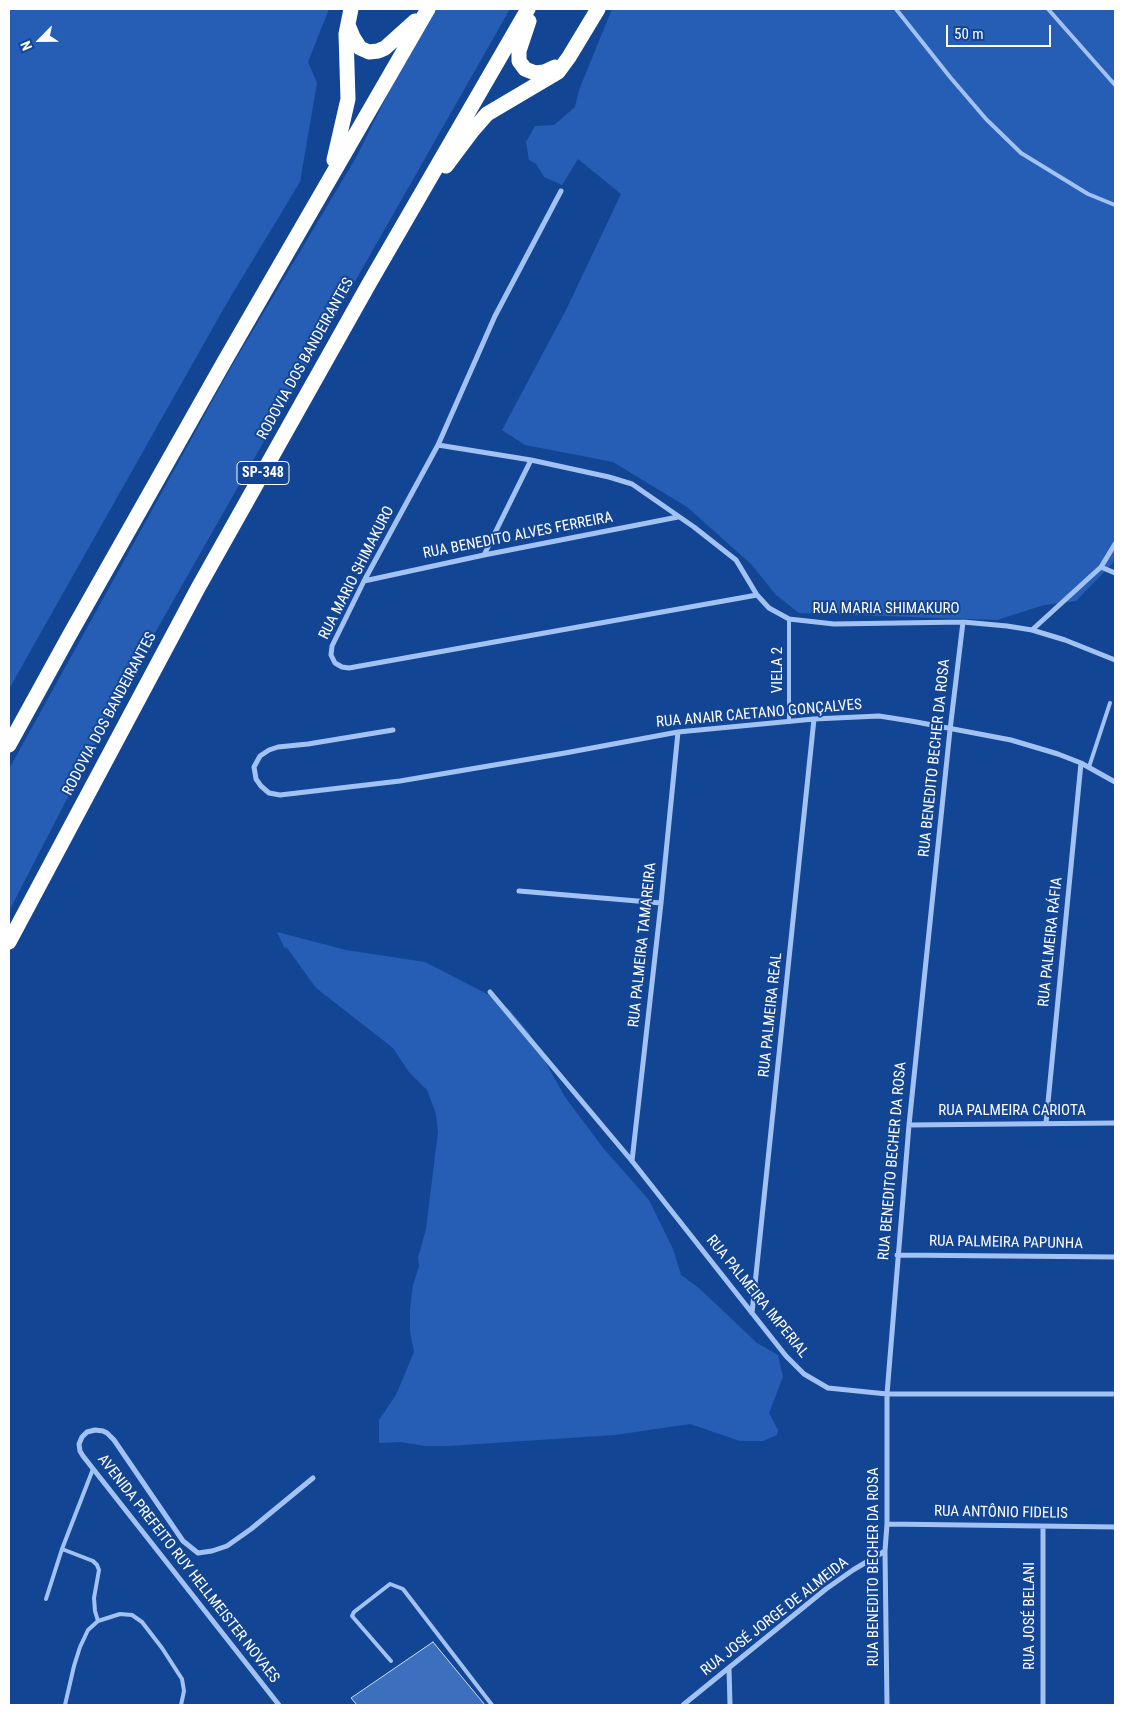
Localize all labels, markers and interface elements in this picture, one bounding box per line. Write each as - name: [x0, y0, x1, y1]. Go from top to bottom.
- north arrow: [15, 15, 65, 65]
- scale bar: [949, 15, 1054, 47]
- text: 50 m: [954, 25, 984, 43]
- text: N: [17, 39, 35, 53]
- street label: RODOVIA DOS BANDEIRANTES: [254, 275, 358, 443]
- road number: SP-348: [237, 462, 289, 484]
- street label: RUA MARIO SHIMAKURO: [316, 503, 398, 643]
- street label: RUA BENEDITO ALVES FERREIRA: [422, 509, 614, 563]
- street label: RUA MARIA SHIMAKURO: [813, 600, 959, 618]
- street label: RODOVIA DOS BANDEIRANTES: [59, 629, 161, 799]
- street label: VIELA 2: [769, 647, 787, 693]
- street label: RUA BENEDITO BECHER DA ROSA: [916, 658, 954, 858]
- street label: RUA ANAIR CAETANO GONÇALVES: [655, 696, 863, 732]
- street label: RUA PALMEIRA TAMAREIRA: [625, 862, 661, 1028]
- street label: RUA PALMEIRA RÁFIA: [1035, 876, 1067, 1008]
- street label: RUA PALMEIRA REAL: [756, 952, 786, 1078]
- street label: RUA BENEDITO BECHER DA ROSA: [875, 1061, 911, 1261]
- street label: RUA PALMEIRA CARIOTA: [938, 1102, 1086, 1120]
- street label: RUA PALMEIRA IMPERIAL: [702, 1232, 812, 1362]
- street label: RUA PALMEIRA PAPUNHA: [929, 1233, 1083, 1253]
- street label: AVENIDA PREFEITO RUY HELLMEISTER NOVAES: [93, 1451, 283, 1687]
- street label: RUA BENEDITO BECHER DA ROSA: [865, 1467, 883, 1667]
- street label: RUA ANTÔNIO FIDELIS: [934, 1503, 1068, 1523]
- street label: RUA JOSÉ JORGE DE ALMEIDA: [698, 1554, 852, 1680]
- street label: RUA JOSÉ BELANI: [1021, 1562, 1039, 1670]

